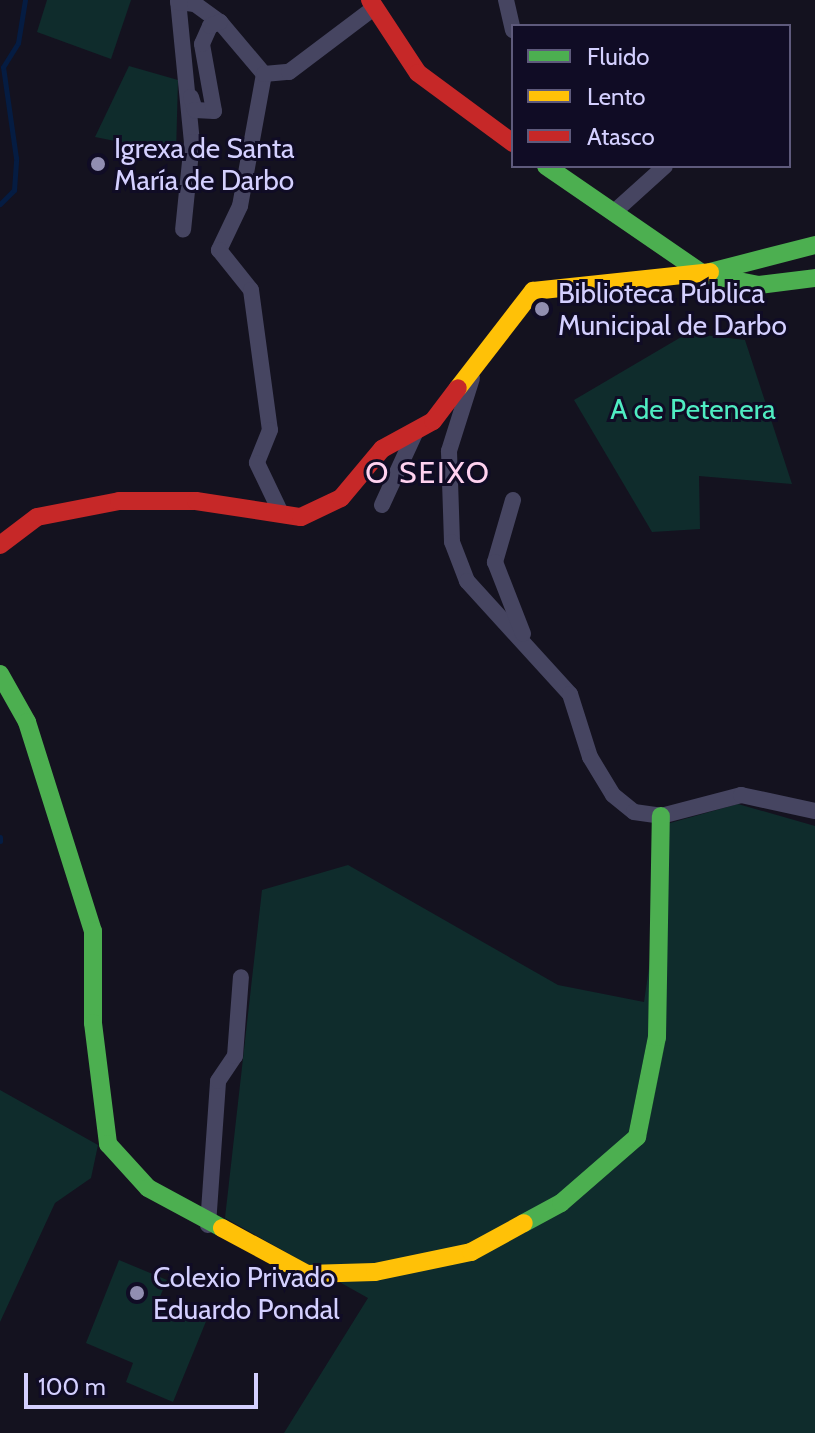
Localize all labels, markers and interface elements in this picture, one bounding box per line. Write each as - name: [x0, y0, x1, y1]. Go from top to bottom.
- legend: [511, 24, 791, 168]
- text: Fluido: [587, 42, 649, 71]
- text: Lento: [587, 82, 646, 111]
- text: Atasco: [587, 122, 655, 151]
- place label: Igrexa de Santa María de Darbo: [114, 131, 295, 197]
- marker: Igrexa de Santa María de Darbo: [89, 155, 107, 173]
- place label: Biblioteca Pública Municipal de Darbo: [558, 276, 787, 342]
- marker: Biblioteca Pública Municipal de Darbo: [533, 300, 551, 318]
- park label: A de Petenera: [610, 392, 776, 426]
- district label: O SEIXO: [365, 455, 491, 491]
- place label: Colexio Privado Eduardo Pondal: [153, 1260, 340, 1326]
- marker: Colexio Privado Eduardo Pondal: [128, 1284, 146, 1302]
- scale bar: [28, 1357, 262, 1407]
- text: 100 m: [38, 1372, 106, 1401]

